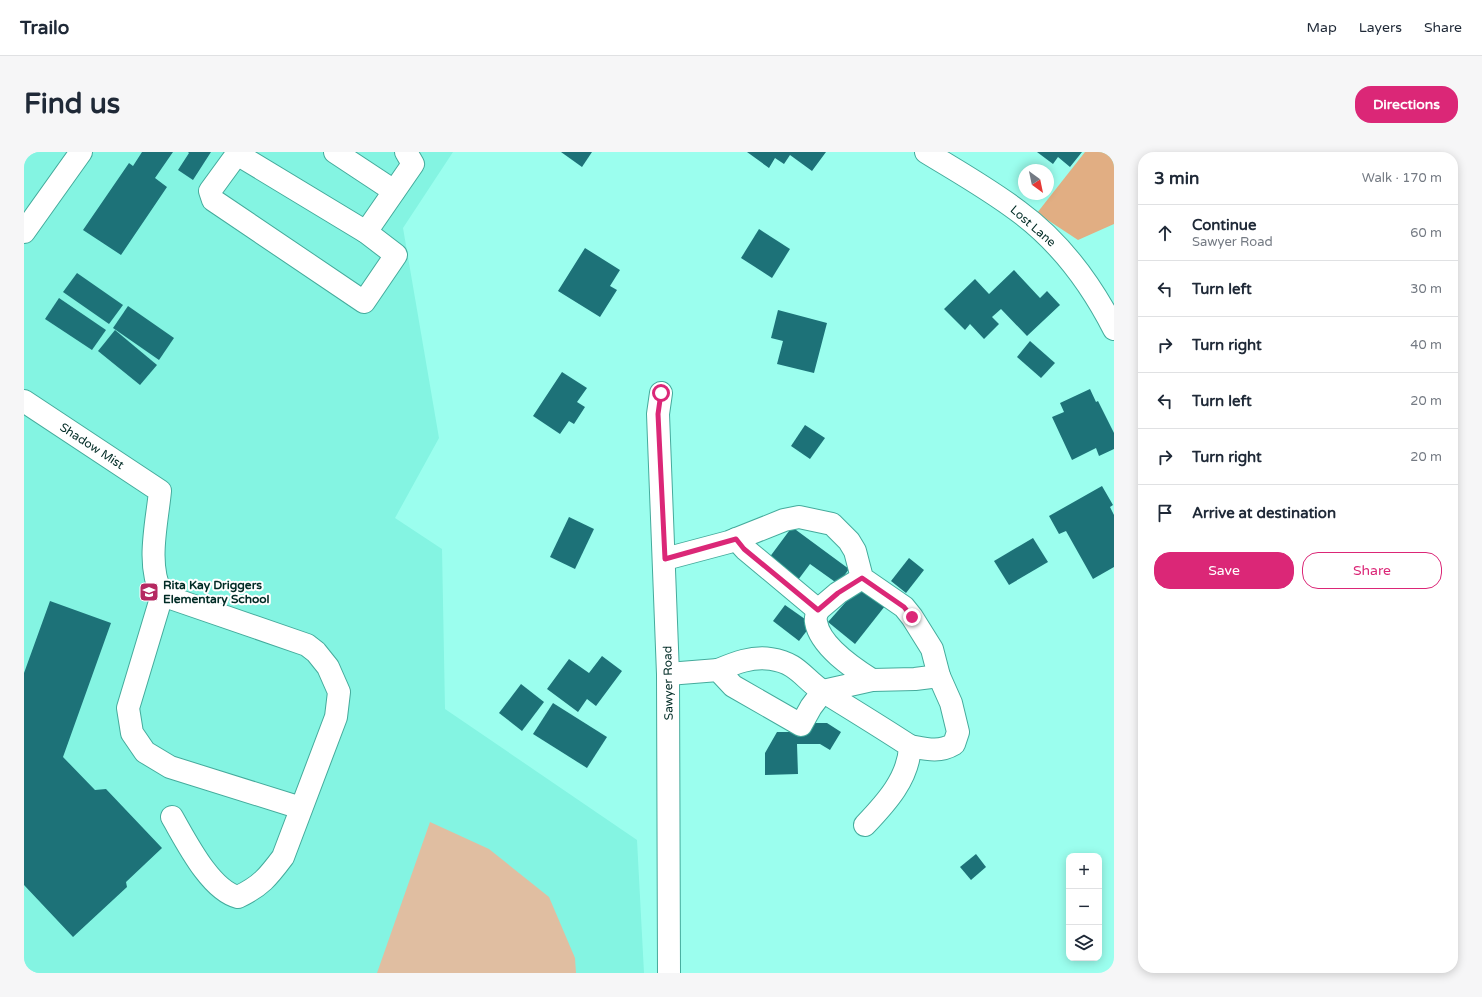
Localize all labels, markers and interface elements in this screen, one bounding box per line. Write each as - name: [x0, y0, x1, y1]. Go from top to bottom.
- text: Trailo: [20, 17, 69, 39]
- text: Map: [1307, 19, 1337, 36]
- text: Layers: [1359, 19, 1402, 36]
- text: Share: [1424, 19, 1462, 36]
- button: Directions: [1355, 86, 1458, 123]
- text: Find us: [24, 87, 120, 121]
- north arrow: [1018, 164, 1054, 200]
- text: 3 min: [1154, 168, 1199, 189]
- text: Walk · 170 m: [1362, 170, 1442, 186]
- street label: Lost Lane: [1008, 203, 1059, 250]
- text: Continue: [1192, 216, 1256, 234]
- icon: ahead: [1154, 222, 1176, 244]
- text: 60 m: [1410, 225, 1442, 241]
- text: Sawyer Road: [1192, 234, 1273, 250]
- icon: left: [1154, 278, 1176, 300]
- text: Turn left: [1192, 280, 1252, 298]
- text: 30 m: [1410, 281, 1442, 297]
- icon: right: [1154, 334, 1176, 356]
- text: Turn right: [1192, 336, 1262, 354]
- text: 40 m: [1410, 337, 1442, 353]
- route start: [652, 384, 670, 402]
- icon: left: [1154, 390, 1176, 412]
- text: Turn left: [1192, 392, 1252, 410]
- text: 20 m: [1410, 393, 1442, 409]
- street label: Shadow Mist: [57, 420, 127, 472]
- icon: right: [1154, 446, 1176, 468]
- text: Turn right: [1192, 448, 1262, 466]
- text: 20 m: [1410, 449, 1442, 465]
- icon: arrive: [1154, 502, 1176, 524]
- text: Arrive at destination: [1192, 504, 1336, 522]
- button: Save: [1154, 552, 1294, 589]
- button: Share: [1302, 552, 1442, 589]
- place label: Rita Kay Driggers Elementary School: [163, 578, 270, 607]
- school or university icon: Rita Kay Driggers Elementary School: [138, 581, 160, 603]
- route end: [903, 608, 921, 626]
- street label: Sawyer Road: [660, 646, 676, 720]
- map controls: [1066, 853, 1102, 961]
- button: +: [1066, 853, 1102, 889]
- button: −: [1066, 889, 1102, 925]
- button: layers: [1066, 925, 1102, 961]

